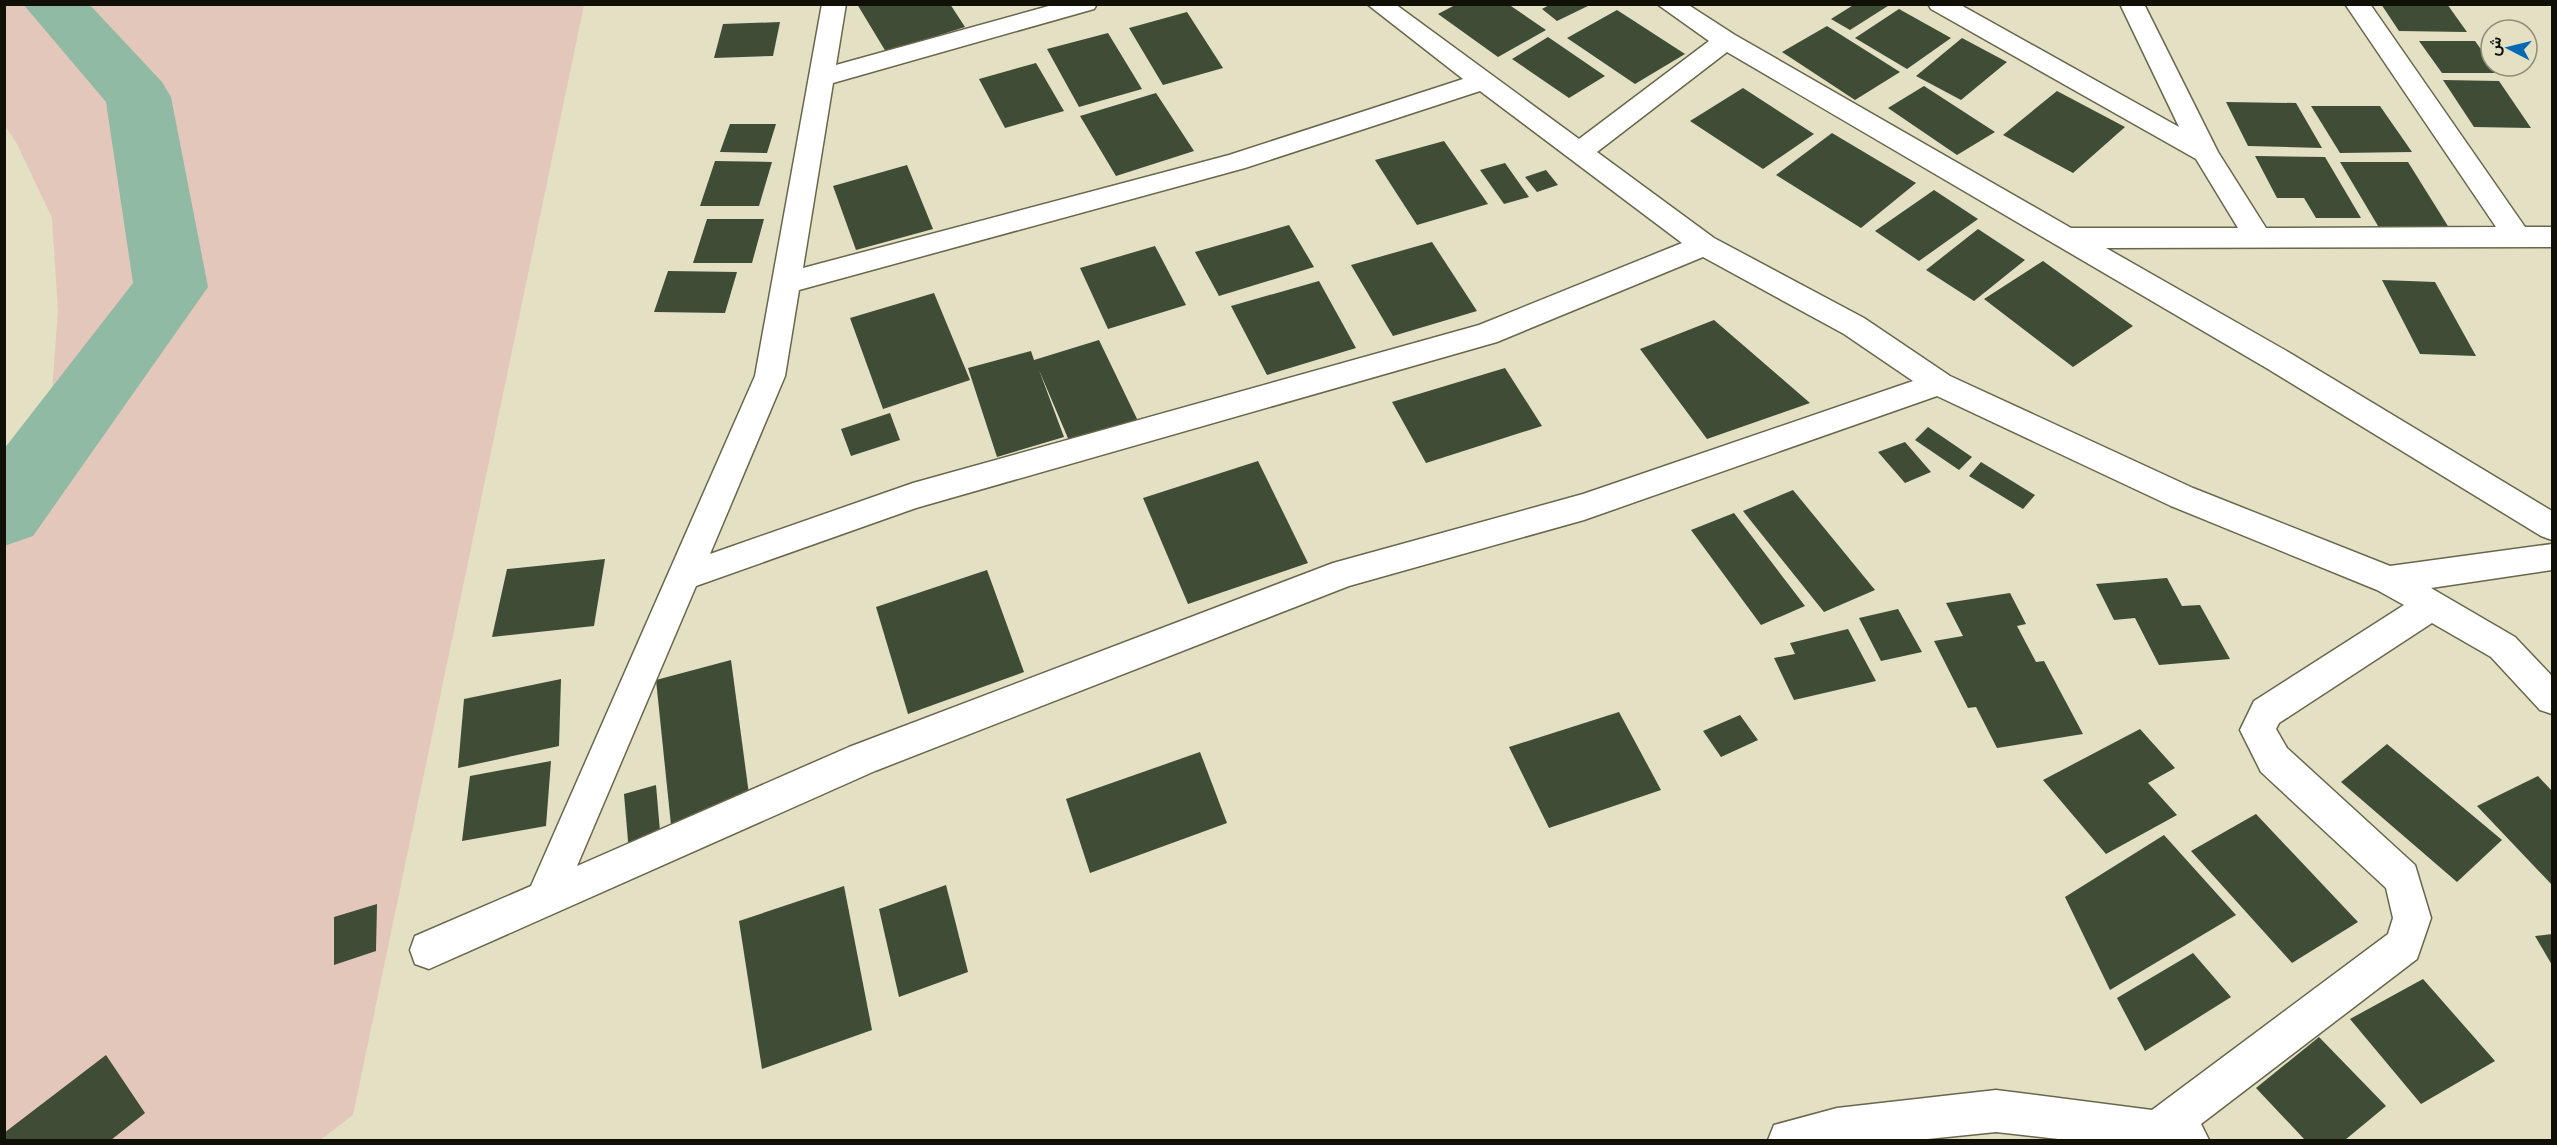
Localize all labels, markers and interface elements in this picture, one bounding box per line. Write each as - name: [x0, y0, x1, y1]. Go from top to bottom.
- north arrow: [2479, 18, 2539, 78]
- text: ش: [2484, 36, 2505, 57]

